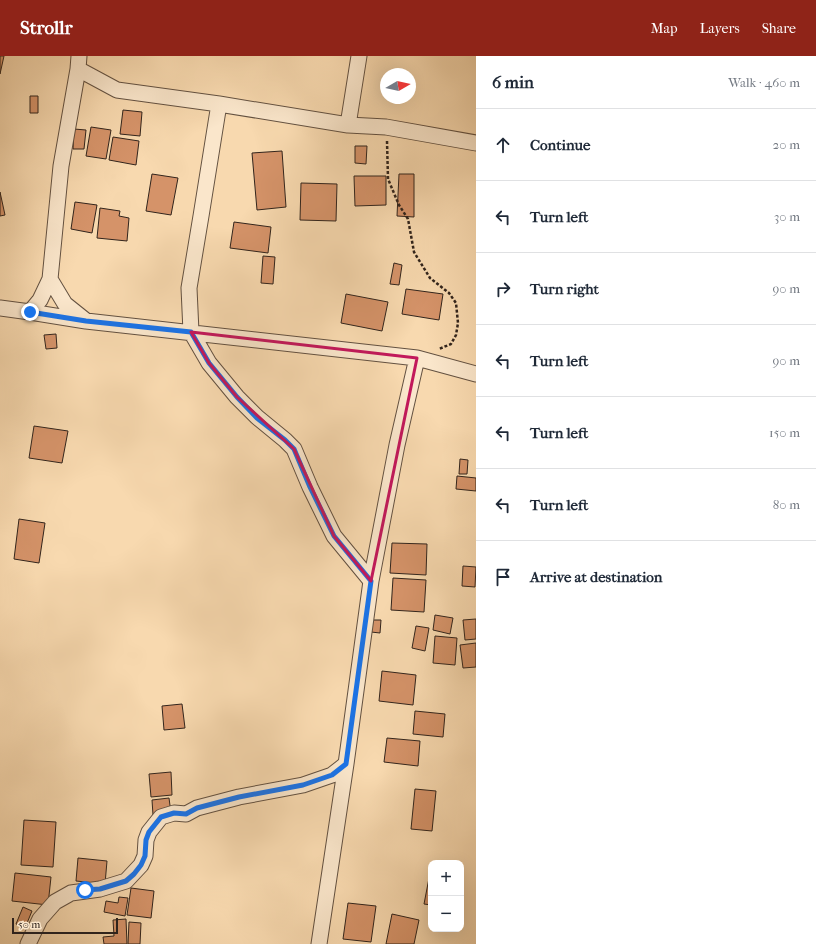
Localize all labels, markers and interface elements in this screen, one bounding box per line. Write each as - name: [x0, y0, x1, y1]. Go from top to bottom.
- text: Strollr: [20, 17, 73, 39]
- text: Map: [651, 20, 678, 37]
- text: Layers: [700, 20, 740, 37]
- text: Share: [762, 20, 796, 37]
- north arrow: [380, 68, 416, 104]
- text: 6 min: [492, 72, 534, 92]
- text: Walk · 460 m: [728, 75, 800, 90]
- icon: ahead: [492, 134, 514, 156]
- text: Continue: [530, 136, 590, 154]
- text: 20 m: [773, 137, 800, 152]
- icon: left: [492, 206, 514, 228]
- text: Turn left: [530, 208, 588, 226]
- text: 30 m: [774, 209, 800, 224]
- icon: right: [492, 278, 514, 300]
- text: Turn right: [530, 280, 599, 298]
- text: 90 m: [772, 281, 800, 296]
- route end: [21, 303, 39, 321]
- icon: left: [492, 350, 514, 372]
- text: Turn left: [530, 352, 588, 370]
- text: 90 m: [772, 353, 800, 368]
- icon: left: [492, 422, 514, 444]
- text: Turn left: [530, 424, 588, 442]
- text: 150 m: [769, 425, 800, 440]
- icon: left: [492, 494, 514, 516]
- text: Turn left: [530, 496, 588, 514]
- text: 80 m: [773, 497, 800, 512]
- icon: arrive: [492, 566, 514, 588]
- text: Arrive at destination: [530, 568, 662, 586]
- map controls: [428, 860, 464, 932]
- button: +: [428, 860, 464, 896]
- route start: [76, 881, 94, 899]
- button: −: [428, 896, 464, 932]
- scale bar: [12, 916, 118, 935]
- text: 50 m: [18, 918, 40, 931]

